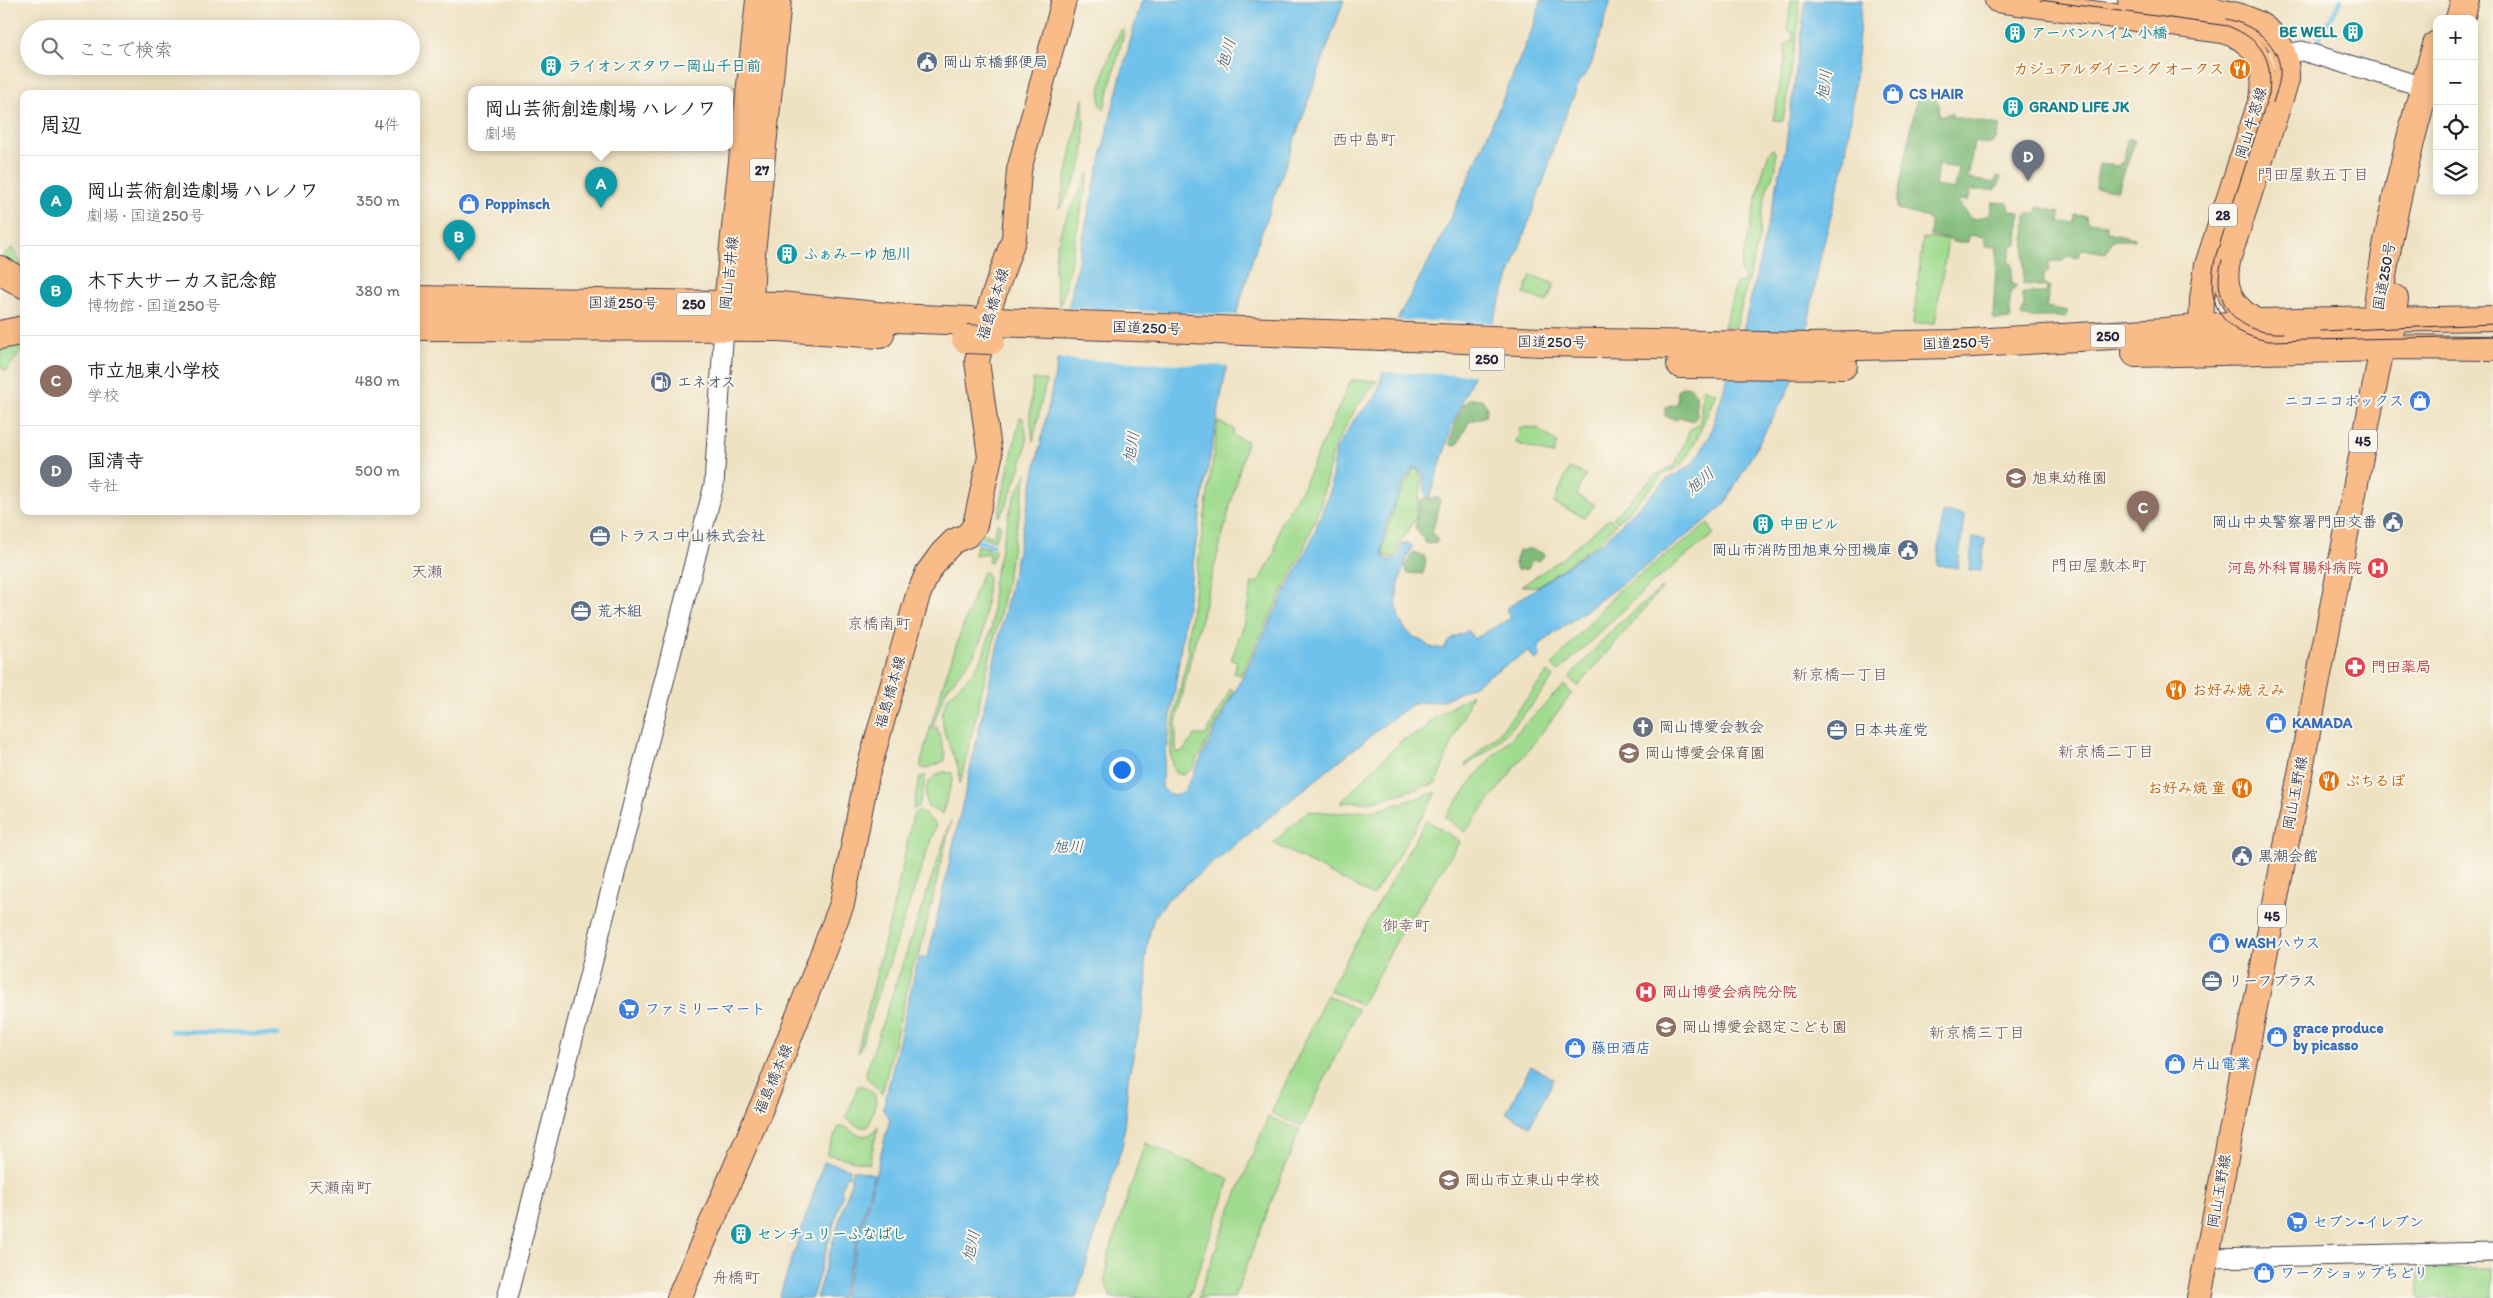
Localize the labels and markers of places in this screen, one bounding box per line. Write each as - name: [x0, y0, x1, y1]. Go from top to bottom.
- building icon: BE WELL: [2341, 20, 2365, 44]
- building icon: アーバンハイム 小橋: [2003, 21, 2027, 45]
- place label: BE WELL: [2279, 23, 2337, 41]
- place label: アーバンハイム 小橋: [2031, 24, 2168, 42]
- public building icon: 岡山京橋郵便局: [915, 50, 939, 74]
- place label: 岡山京橋郵便局: [943, 53, 1048, 71]
- building icon: ライオンズタワー岡山千日前: [539, 54, 563, 78]
- place label: ライオンズタワー岡山千日前: [567, 57, 761, 75]
- restaurant icon: カジュアルダイニング オークス: [2228, 57, 2252, 81]
- place label: カジュアルダイニング オークス: [2013, 60, 2224, 78]
- shop icon: CS HAIR: [1881, 82, 1905, 106]
- place label: CS HAIR: [1909, 85, 1963, 103]
- building icon: GRAND LIFE JK: [2001, 95, 2025, 119]
- place label: GRAND LIFE JK: [2029, 98, 2130, 116]
- pin: D: [2012, 140, 2044, 181]
- pin: A: [585, 167, 617, 208]
- shop icon: Poppinsch: [457, 192, 481, 216]
- place label: Poppinsch: [485, 195, 551, 214]
- pin: B: [443, 220, 475, 261]
- building icon: ふぁみーゆ 旭川: [775, 242, 799, 266]
- place label: ふぁみーゆ 旭川: [803, 245, 911, 263]
- fuel station icon: エネオス: [649, 370, 673, 394]
- place label: エネオス: [677, 373, 736, 391]
- shop icon: ニコニコボックス: [2408, 389, 2432, 413]
- place label: ニコニコボックス: [2284, 392, 2404, 410]
- school or university icon: 旭東幼稚園: [2004, 466, 2028, 490]
- place label: 旭東幼稚園: [2032, 469, 2107, 487]
- pin: C: [2127, 491, 2159, 532]
- public building icon: 岡山中央警察署門田交番: [2381, 510, 2405, 534]
- building icon: 中田ビル: [1751, 512, 1775, 536]
- place label: 岡山中央警察署門田交番: [2212, 513, 2377, 531]
- place label: 中田ビル: [1779, 515, 1839, 533]
- office icon: トラスコ中山株式会社: [588, 524, 612, 548]
- place label: トラスコ中山株式会社: [616, 527, 765, 545]
- public building icon: 岡山市消防団旭東分団機庫: [1896, 538, 1920, 562]
- place label: 岡山市消防団旭東分団機庫: [1712, 541, 1892, 559]
- hospital icon: 河島外科胃腸科病院: [2366, 556, 2390, 580]
- place label: 河島外科胃腸科病院: [2227, 559, 2362, 577]
- office icon: 荒木組: [569, 599, 593, 623]
- place label: 荒木組: [597, 602, 642, 620]
- pharmacy icon: 門田薬局: [2343, 655, 2367, 679]
- place label: 門田薬局: [2371, 658, 2431, 676]
- restaurant icon: お好み焼 えみ: [2164, 678, 2188, 702]
- place label: お好み焼 えみ: [2192, 681, 2285, 699]
- shop icon: KAMADA: [2264, 711, 2288, 735]
- place label: KAMADA: [2292, 714, 2353, 732]
- church icon: 岡山博愛会教会: [1631, 715, 1655, 739]
- place label: 岡山博愛会教会: [1659, 718, 1764, 736]
- office icon: 日本共産党: [1825, 718, 1849, 742]
- place label: 日本共産党: [1853, 721, 1928, 739]
- school or university icon: 岡山博愛会保育園: [1617, 741, 1641, 765]
- place label: 岡山博愛会保育園: [1645, 744, 1765, 762]
- restaurant icon: ぷちるぽ: [2317, 769, 2341, 793]
- place label: ぷちるぽ: [2345, 772, 2405, 790]
- restaurant icon: お好み焼 童: [2230, 776, 2254, 800]
- place label: お好み焼 童: [2148, 779, 2226, 797]
- public building icon: 黒潮会館: [2230, 844, 2254, 868]
- place label: 黒潮会館: [2258, 847, 2318, 865]
- shop icon: WASHハウス: [2207, 931, 2231, 955]
- place label: WASHハウス: [2235, 934, 2320, 952]
- office icon: リーフプラス: [2200, 969, 2224, 993]
- place label: リーフプラス: [2228, 972, 2317, 990]
- hospital icon: 岡山博愛会病院分院: [1634, 980, 1658, 1004]
- place label: 岡山博愛会病院分院: [1662, 983, 1797, 1001]
- supermarket icon: ファミリーマート: [617, 997, 641, 1021]
- place label: ファミリーマート: [645, 1000, 766, 1018]
- school or university icon: 岡山博愛会認定こども園: [1654, 1015, 1678, 1039]
- place label: 岡山博愛会認定こども園: [1682, 1018, 1847, 1036]
- place label: grace produce by picasso: [2293, 1019, 2384, 1055]
- shop icon: grace produce by picasso: [2265, 1025, 2289, 1049]
- shop icon: 藤田酒店: [1563, 1036, 1587, 1060]
- place label: 藤田酒店: [1591, 1039, 1651, 1057]
- shop icon: 片山電業: [2163, 1052, 2187, 1076]
- place label: 片山電業: [2191, 1055, 2251, 1073]
- school or university icon: 岡山市立東山中学校: [1437, 1168, 1461, 1192]
- place label: 岡山市立東山中学校: [1465, 1171, 1600, 1189]
- supermarket icon: セブン-イレブン: [2285, 1210, 2309, 1234]
- place label: セブン-イレブン: [2313, 1213, 2424, 1231]
- building icon: センチュリーふなばし: [729, 1222, 753, 1246]
- place label: センチュリーふなばし: [757, 1225, 907, 1243]
- shop icon: ワークショップちどり: [2252, 1261, 2276, 1285]
- place label: ワークショップちどり: [2280, 1264, 2429, 1282]

